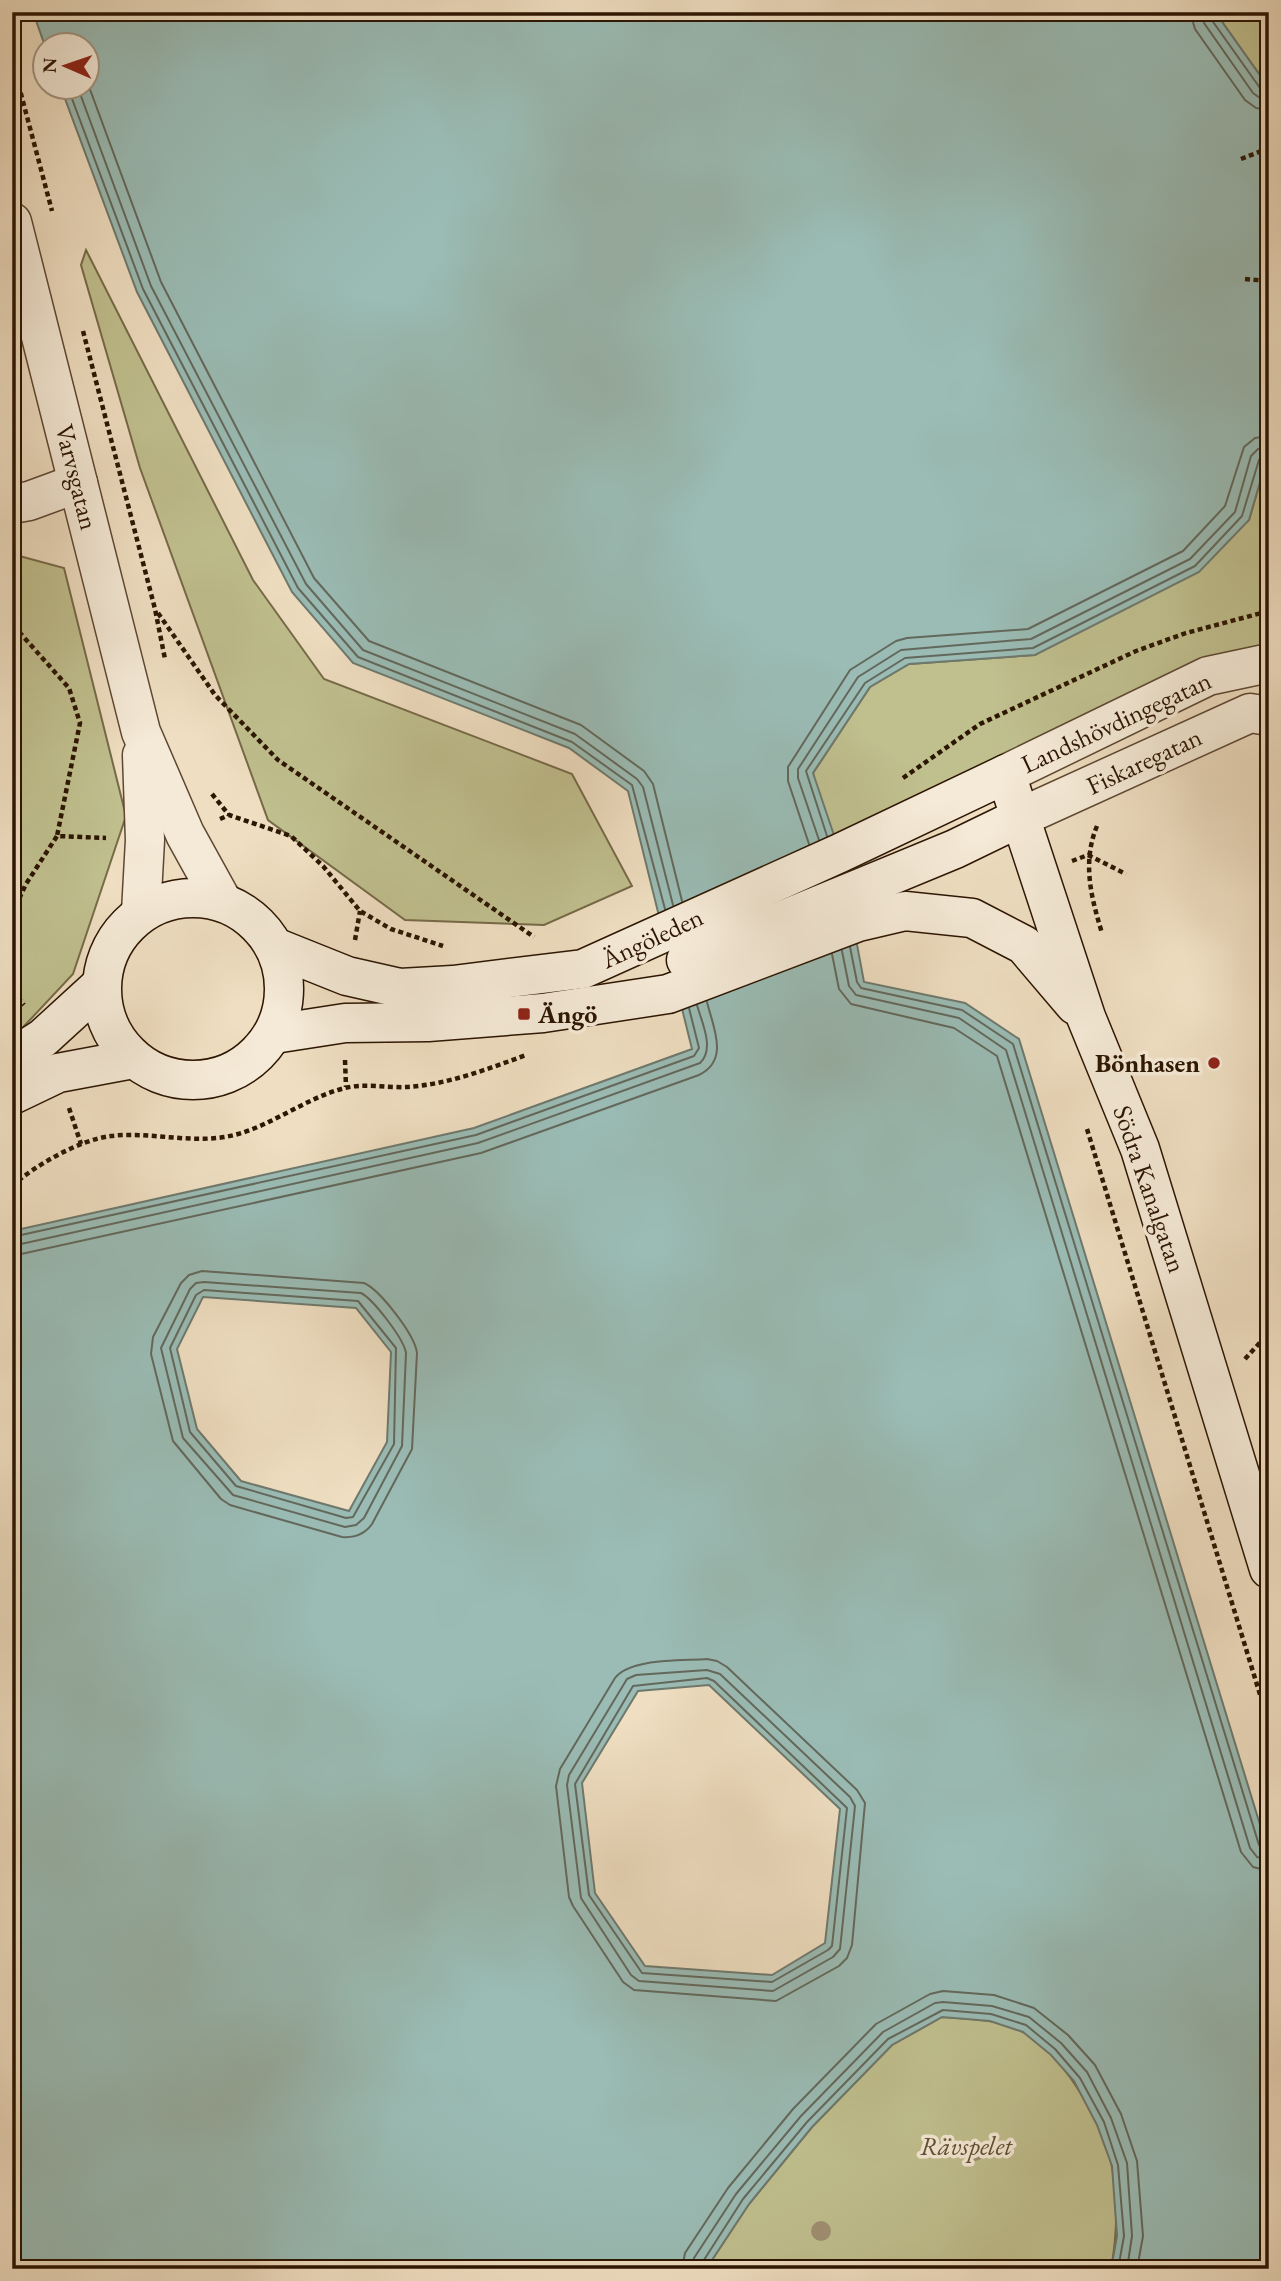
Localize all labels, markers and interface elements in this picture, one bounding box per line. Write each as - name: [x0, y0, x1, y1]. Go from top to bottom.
- north arrow: [32, 32, 102, 102]
- text: N: [37, 57, 62, 74]
- street label: Varvsgatan: [47, 421, 107, 534]
- street label: Landshövdingegatan: [1015, 663, 1217, 781]
- street label: Fiskaregatan: [1081, 719, 1207, 802]
- street label: Ängöleden: [595, 900, 709, 977]
- place label: Ängö: [537, 997, 597, 1031]
- marker: Ängö: [516, 1006, 532, 1022]
- place label: Bönhasen: [1095, 1046, 1200, 1080]
- marker: Bönhasen: [1206, 1055, 1222, 1071]
- street label: Södra Kanalgatan: [1105, 1101, 1195, 1277]
- park label: Rävspelet: [920, 2129, 1013, 2163]

